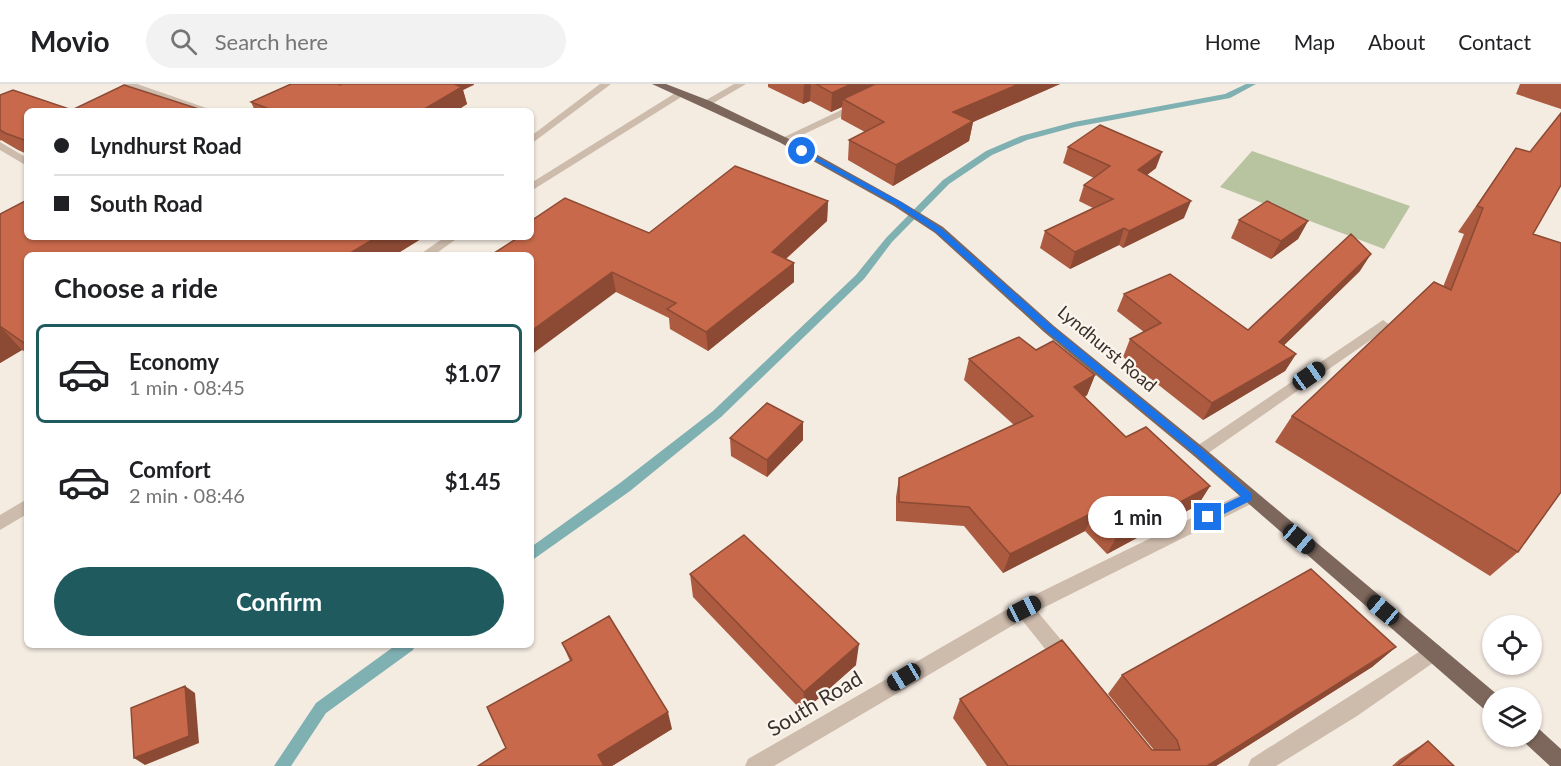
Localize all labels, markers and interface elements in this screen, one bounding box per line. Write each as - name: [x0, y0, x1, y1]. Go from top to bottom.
- search box: [146, 14, 566, 68]
- text: Movio: [30, 24, 110, 58]
- icon: search: [167, 25, 200, 58]
- text: Search here: [215, 28, 328, 55]
- text: Home: [1205, 29, 1261, 54]
- text: Map: [1294, 29, 1335, 54]
- text: About: [1368, 29, 1425, 54]
- text: Contact: [1458, 29, 1531, 54]
- text: Lyndhurst Road: [90, 132, 242, 159]
- route start: [788, 137, 815, 164]
- text: South Road: [90, 190, 203, 217]
- text: Choose a ride: [54, 271, 218, 304]
- street label: Lyndhurst Road: [1054, 300, 1162, 396]
- icon: car: [57, 347, 111, 401]
- text: Economy: [129, 348, 219, 375]
- car: [1289, 358, 1329, 394]
- text: $1.07: [445, 360, 501, 387]
- text: 1 min · 08:45: [129, 375, 245, 399]
- icon: car: [57, 455, 111, 509]
- text: Comfort: [129, 456, 211, 483]
- text: $1.45: [445, 468, 501, 495]
- text: 2 min · 08:46: [129, 483, 245, 507]
- callout: 1 min: [1088, 496, 1187, 538]
- route end: [1194, 503, 1221, 530]
- text: 1 min: [1113, 505, 1162, 529]
- car: [1279, 521, 1319, 557]
- button: Confirm: [54, 567, 504, 636]
- car: [1363, 592, 1403, 628]
- car: [1004, 593, 1044, 625]
- map controls: [1482, 615, 1542, 747]
- button: locate: [1482, 615, 1542, 675]
- car: [884, 660, 924, 694]
- street label: South Road: [762, 665, 866, 741]
- button: layers: [1482, 687, 1542, 747]

